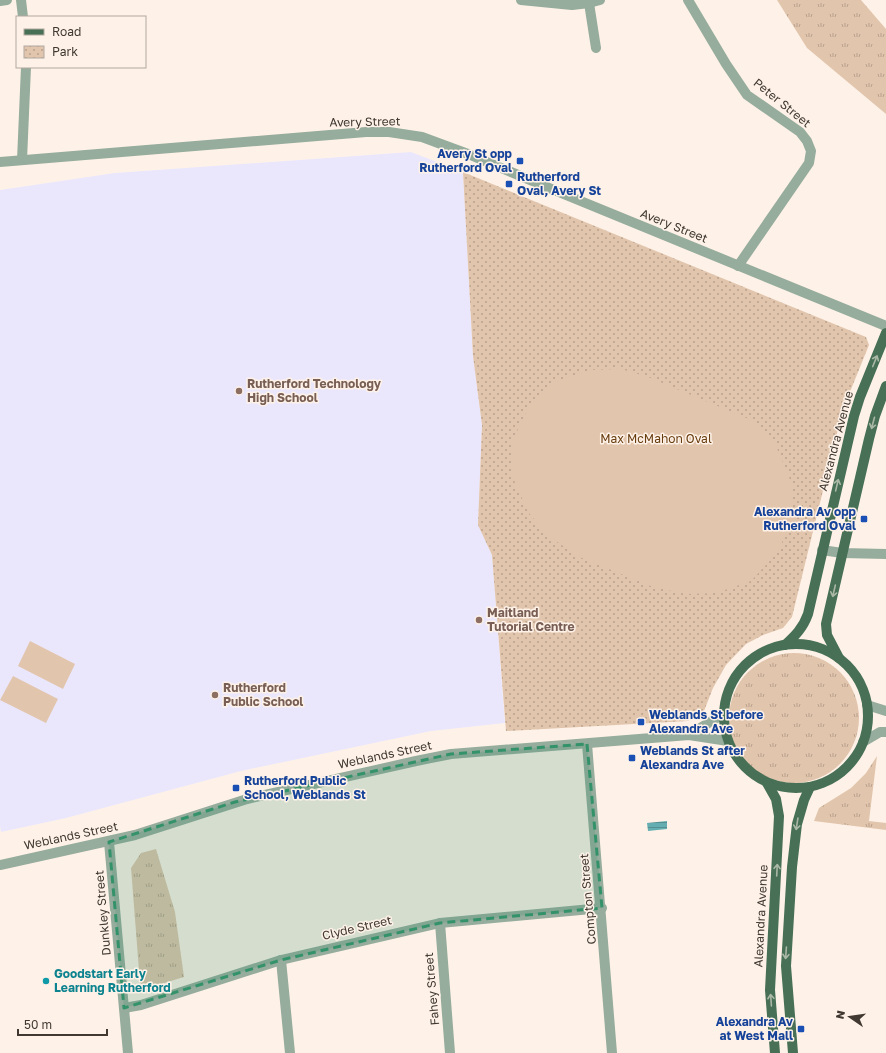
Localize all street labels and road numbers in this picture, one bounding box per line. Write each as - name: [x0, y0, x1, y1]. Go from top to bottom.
- street label: Peter Street: [751, 75, 814, 130]
- street label: Avery Street: [329, 113, 401, 130]
- street label: Avery Street: [638, 205, 710, 246]
- street label: Alexandra Avenue: [815, 389, 856, 493]
- street label: Weblands Street: [337, 737, 433, 772]
- street label: Weblands Street: [23, 818, 119, 853]
- street label: Compton Street: [576, 853, 599, 945]
- street label: Alexandra Avenue: [750, 864, 771, 968]
- street label: Dunkley Street: [91, 870, 114, 956]
- street label: Clyde Street: [321, 912, 393, 943]
- street label: Fahey Street: [421, 952, 442, 1026]

